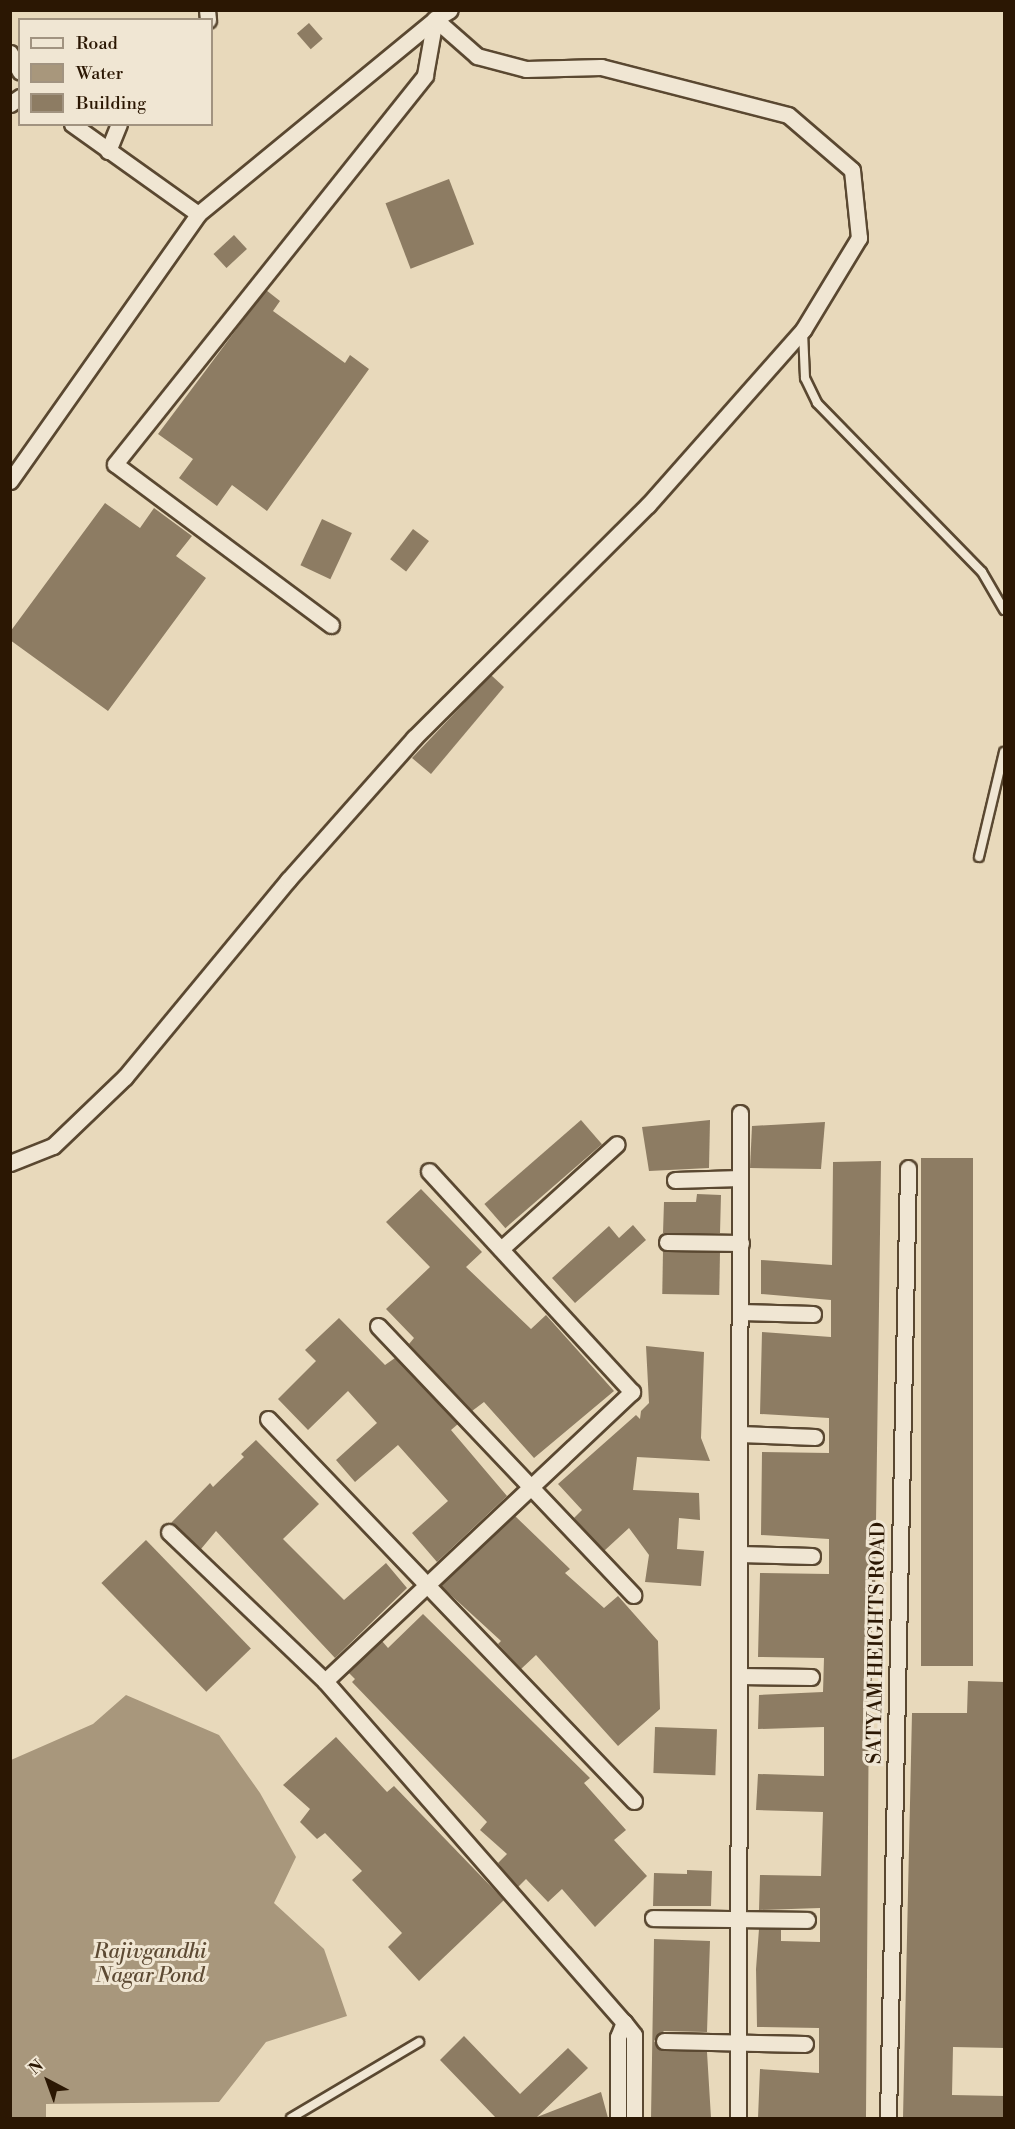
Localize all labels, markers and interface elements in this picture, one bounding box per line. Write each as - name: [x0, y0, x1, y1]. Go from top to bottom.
- legend: [18, 18, 213, 126]
- text: Road: [76, 32, 118, 55]
- text: Water: [76, 62, 123, 85]
- text: Building: [76, 92, 146, 115]
- street label: SATYAM HEIGHTS ROAD: [863, 1522, 891, 1764]
- water label: Rajivgandhi Nagar Pond: [93, 1939, 207, 1989]
- north arrow: [18, 2051, 78, 2111]
- text: N: [25, 2056, 48, 2079]

